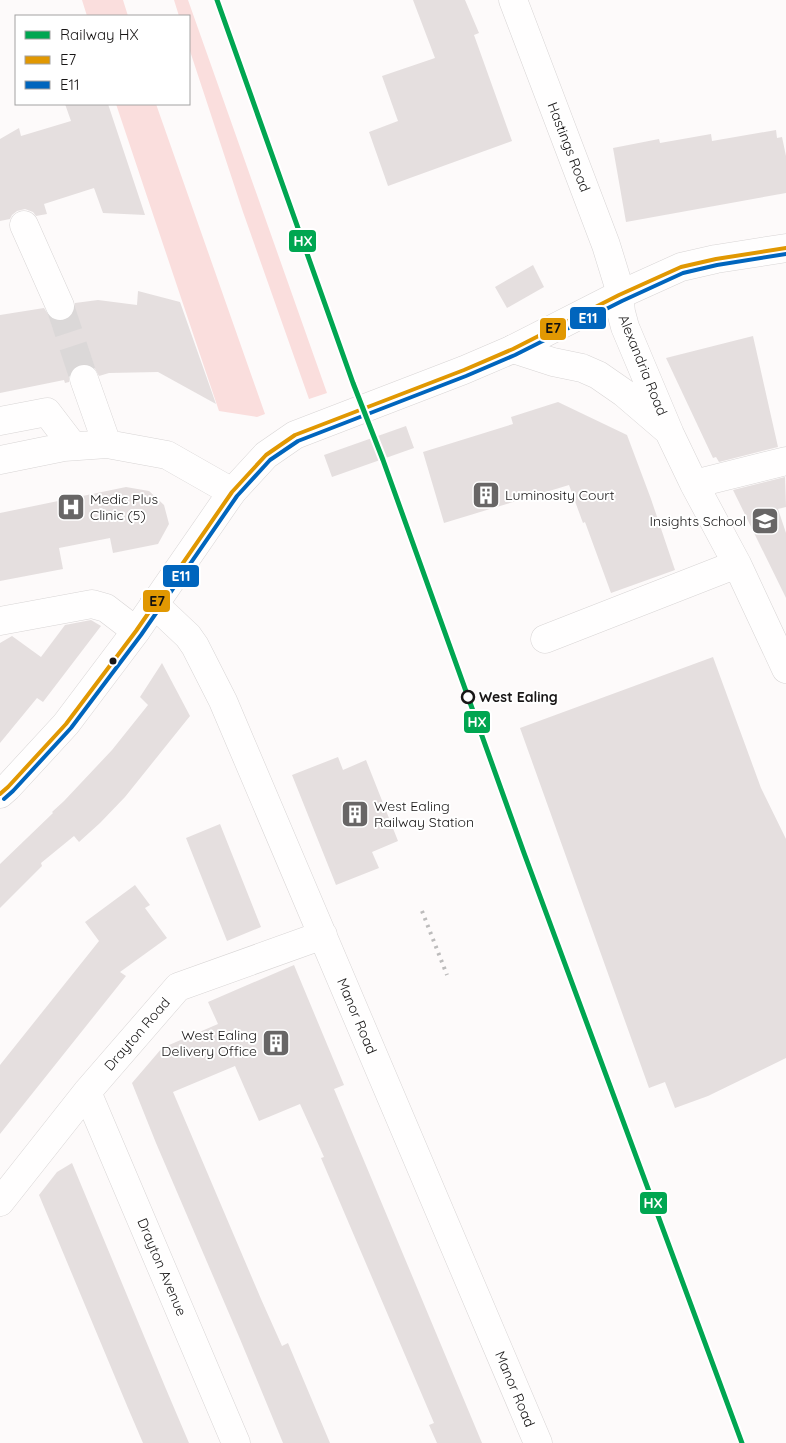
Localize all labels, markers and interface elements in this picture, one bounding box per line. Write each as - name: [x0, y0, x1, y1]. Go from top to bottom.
- legend: [15, 15, 190, 105]
- text: Railway HX: [60, 25, 139, 44]
- text: E7: [60, 50, 77, 69]
- text: E11: [60, 75, 80, 94]
- street label: Hastings Road: [544, 100, 594, 194]
- line badge: HX: [288, 229, 317, 253]
- text: HX: [293, 232, 313, 250]
- line badge: E11: [569, 306, 607, 330]
- text: E11: [579, 309, 597, 327]
- street label: Alexandria Road: [615, 312, 671, 418]
- line badge: E7: [539, 317, 567, 341]
- text: E7: [545, 319, 561, 337]
- building icon: Luminosity Court: [471, 480, 501, 510]
- place label: Luminosity Court: [505, 486, 615, 504]
- place label: Medic Plus Clinic (5): [90, 490, 158, 524]
- hospital icon: Medic Plus Clinic (5): [56, 492, 86, 522]
- school or university icon: Insights School: [750, 506, 780, 536]
- place label: Insights School: [650, 512, 746, 530]
- line badge: E11: [162, 564, 200, 588]
- text: E11: [172, 567, 190, 585]
- line badge: E7: [142, 589, 171, 613]
- text: E7: [149, 592, 165, 610]
- unlabelled marker: [108, 656, 118, 666]
- place label: West Ealing: [479, 688, 558, 706]
- marker: West Ealing: [461, 690, 475, 704]
- line badge: HX: [463, 710, 491, 734]
- text: HX: [467, 713, 487, 731]
- place label: West Ealing Railway Station: [374, 797, 474, 831]
- building icon: West Ealing Railway Station: [340, 799, 370, 829]
- street label: Manor Road: [333, 975, 381, 1057]
- street label: Drayton Road: [100, 994, 174, 1074]
- place label: West Ealing Delivery Office: [161, 1026, 257, 1060]
- building icon: West Ealing Delivery Office: [261, 1028, 291, 1058]
- line badge: HX: [639, 1191, 668, 1215]
- text: HX: [643, 1194, 663, 1212]
- street label: Drayton Avenue: [133, 1215, 191, 1319]
- street label: Manor Road: [491, 1348, 539, 1430]

